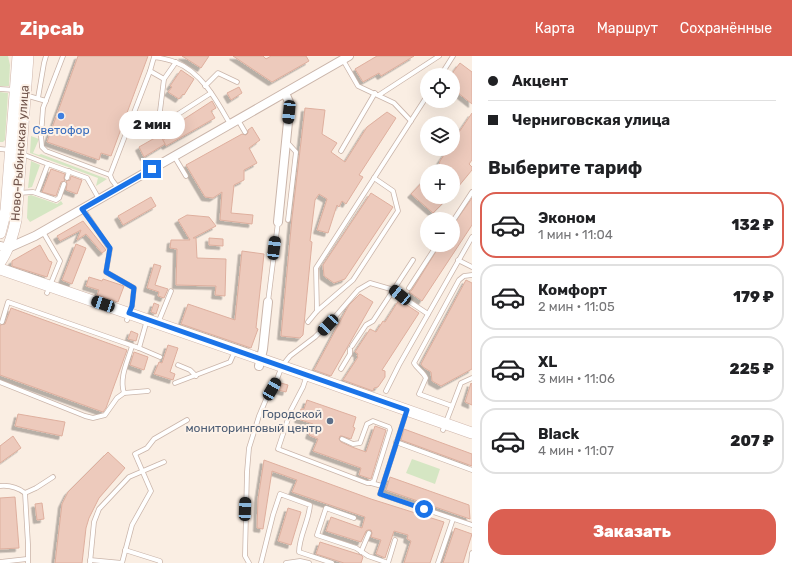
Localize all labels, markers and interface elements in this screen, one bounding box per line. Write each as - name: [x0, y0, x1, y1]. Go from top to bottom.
- text: Zipcab: [20, 17, 84, 40]
- text: Карта: [535, 20, 575, 37]
- text: Маршрут: [597, 20, 658, 37]
- text: Сохранённые: [680, 20, 772, 37]
- map controls: [420, 68, 460, 252]
- button: locate: [420, 68, 460, 108]
- text: Акцент: [512, 72, 568, 90]
- street label: Ново-Рыбинская улица: [8, 85, 32, 221]
- car: [282, 99, 296, 125]
- marker: Светофор: [56, 111, 66, 121]
- callout: 2 мин: [119, 111, 185, 139]
- text: Черниговская улица: [512, 111, 670, 129]
- button: layers: [420, 116, 460, 156]
- text: 2 мин: [133, 117, 171, 132]
- place label: Светофор: [32, 123, 90, 137]
- text: Выберите тариф: [488, 157, 642, 179]
- route end: [143, 160, 161, 178]
- button: +: [420, 164, 460, 204]
- icon: car: [490, 207, 526, 243]
- text: Эконом: [538, 209, 596, 227]
- button: −: [420, 212, 460, 252]
- text: 132 ₽: [732, 216, 774, 234]
- text: 1 мин · 11:04: [538, 227, 613, 242]
- car: [267, 235, 281, 261]
- icon: car: [490, 279, 526, 315]
- text: Комфорт: [538, 281, 607, 299]
- car: [387, 283, 413, 307]
- text: 179 ₽: [733, 288, 774, 306]
- car: [90, 294, 116, 314]
- text: 2 мин · 11:05: [538, 299, 615, 314]
- car: [315, 312, 341, 338]
- icon: car: [490, 351, 526, 387]
- text: XL: [538, 353, 557, 371]
- text: 225 ₽: [730, 360, 774, 378]
- text: 3 мин · 11:06: [538, 371, 615, 386]
- car: [261, 376, 283, 402]
- place label: Городской мониторинговый центр: [185, 407, 322, 435]
- marker: Городской мониторинговый центр: [325, 416, 335, 426]
- icon: car: [490, 423, 526, 459]
- text: Black: [538, 425, 579, 443]
- text: 207 ₽: [730, 432, 774, 450]
- text: 4 мин · 11:07: [538, 443, 614, 458]
- car: [239, 497, 251, 521]
- route start: [415, 500, 433, 518]
- button: Заказать: [488, 509, 776, 555]

